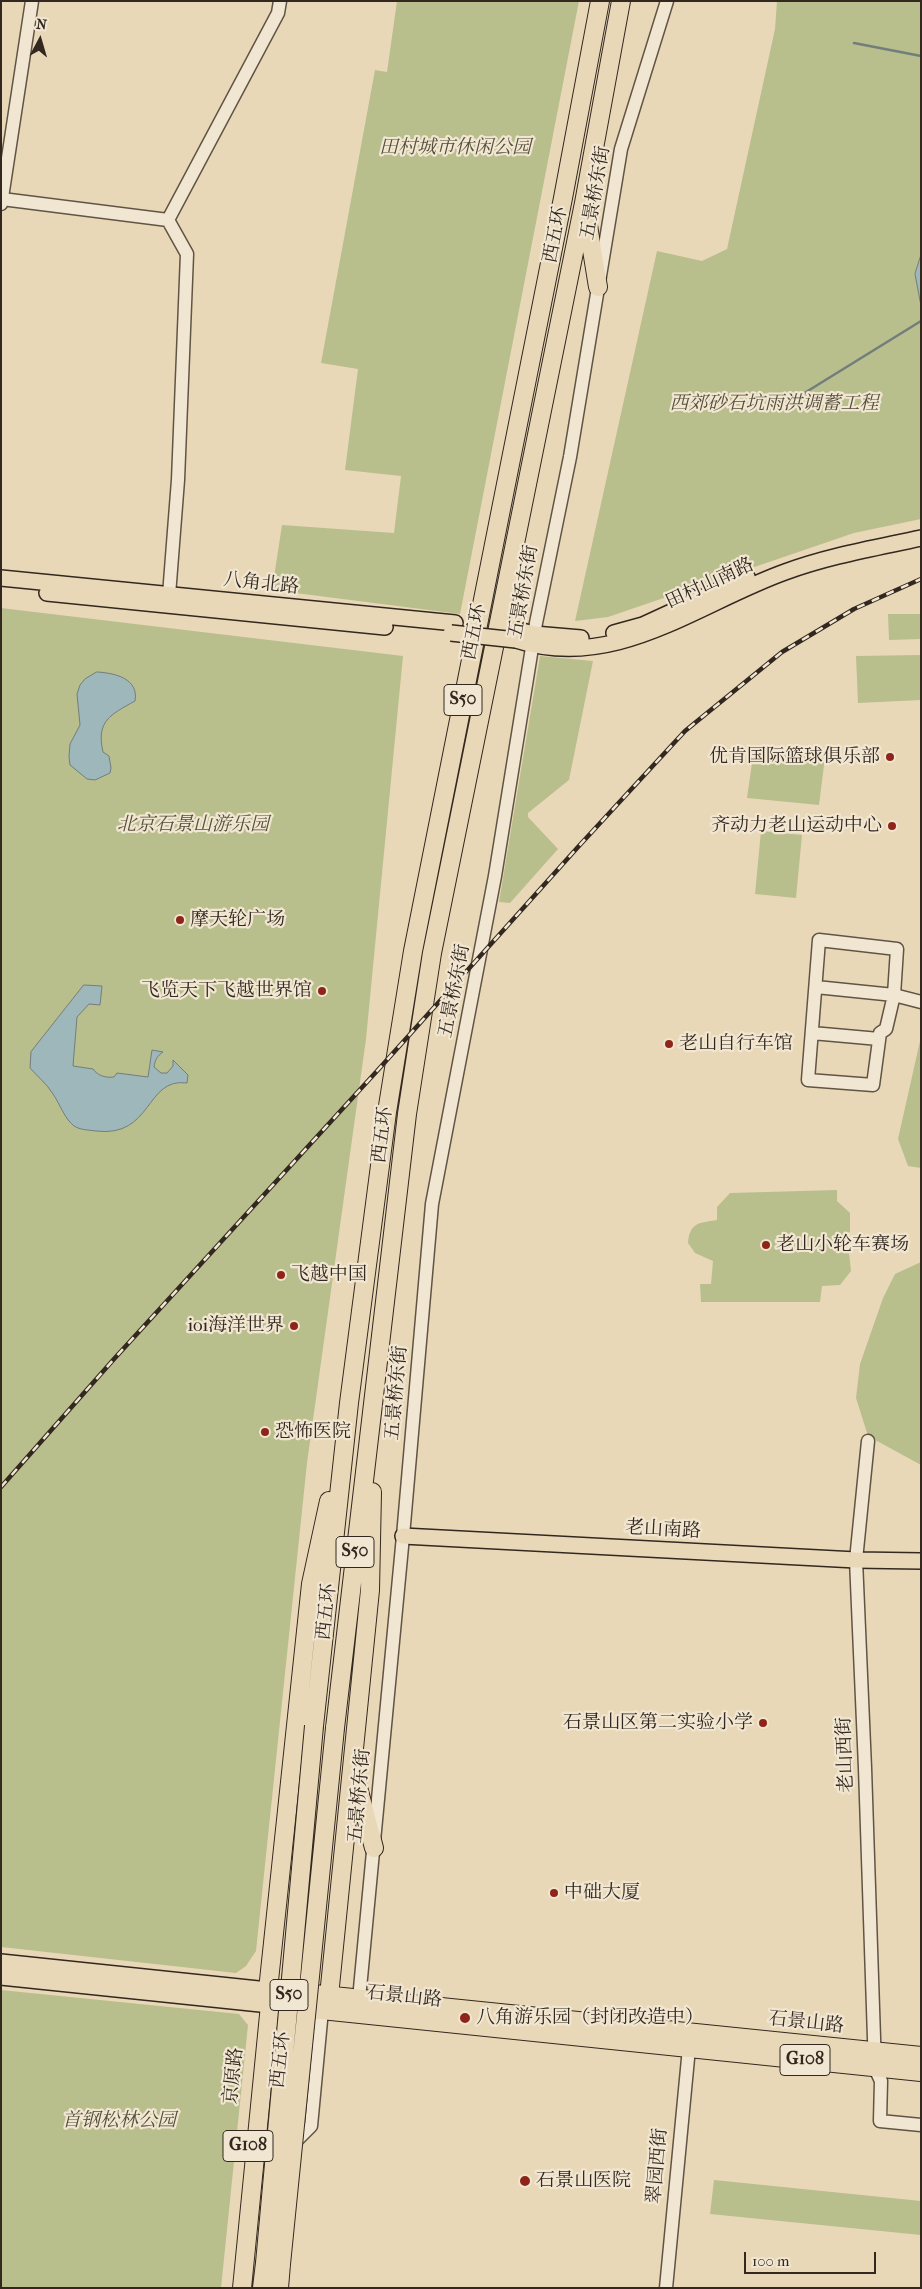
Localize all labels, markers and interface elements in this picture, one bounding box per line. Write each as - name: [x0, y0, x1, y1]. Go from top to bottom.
- north arrow: [15, 15, 65, 65]
- text: N: [35, 16, 48, 34]
- park label: 田村城市休闲公园: [379, 137, 531, 159]
- street label: 五景桥东街: [577, 144, 615, 242]
- street label: 西五环: [539, 205, 573, 265]
- park label: 西郊砂石坑雨洪调蓄工程: [670, 393, 878, 415]
- street label: 五景桥东街: [505, 543, 543, 641]
- street label: 田村山南路: [662, 554, 758, 614]
- street label: 八角北路: [222, 569, 300, 599]
- street label: 西五环: [458, 602, 492, 662]
- road number: S50: [444, 684, 482, 716]
- place label: 优肯国际篮球俱乐部: [709, 746, 880, 768]
- marker: 优肯国际篮球俱乐部: [884, 751, 896, 763]
- park label: 北京石景山游乐园: [117, 814, 269, 836]
- place label: 齐动力老山运动中心: [711, 815, 882, 837]
- marker: 齐动力老山运动中心: [886, 820, 898, 832]
- place label: 摩天轮广场: [190, 909, 285, 931]
- marker: 摩天轮广场: [174, 914, 186, 926]
- street label: 五景桥东街: [435, 942, 475, 1040]
- place label: 飞览天下飞越世界馆: [141, 980, 312, 1002]
- marker: 飞览天下飞越世界馆: [316, 985, 328, 997]
- place label: 老山自行车馆: [679, 1033, 793, 1055]
- marker: 老山自行车馆: [663, 1038, 675, 1050]
- street label: 西五环: [368, 1105, 398, 1165]
- place label: 老山小轮车赛场: [776, 1234, 909, 1256]
- marker: 老山小轮车赛场: [760, 1239, 772, 1251]
- place label: 飞越中国: [291, 1264, 367, 1286]
- marker: 飞越中国: [275, 1269, 287, 1281]
- place label: ioi海洋世界: [187, 1315, 284, 1337]
- marker: ioi海洋世界: [288, 1320, 300, 1332]
- street label: 五景桥东街: [382, 1345, 412, 1441]
- place label: 恐怖医院: [275, 1421, 351, 1443]
- marker: 恐怖医院: [259, 1426, 271, 1438]
- street label: 老山南路: [624, 1517, 702, 1543]
- road number: S50: [336, 1536, 374, 1568]
- street label: 西五环: [313, 1582, 341, 1642]
- place label: 石景山区第二实验小学: [563, 1712, 753, 1734]
- marker: 石景山区第二实验小学: [757, 1717, 769, 1729]
- street label: 老山西街: [833, 1717, 859, 1793]
- street label: 五景桥东街: [345, 1748, 375, 1844]
- place label: 中础大厦: [564, 1882, 640, 1904]
- marker: 中础大厦: [548, 1887, 560, 1899]
- road number: S50: [270, 1980, 308, 2010]
- street label: 石景山路: [365, 1982, 443, 2012]
- place label: 八角游乐园（封闭改造中）: [476, 2007, 704, 2029]
- street label: 石景山路: [767, 2008, 845, 2038]
- marker: 八角游乐园（封闭改造中）: [458, 2011, 472, 2025]
- street label: 西五环: [267, 2030, 295, 2090]
- road number: G108: [780, 2044, 830, 2076]
- street label: 京原路: [220, 2046, 248, 2106]
- park label: 首钢松林公园: [62, 2110, 176, 2132]
- street label: 翠园西街: [643, 2127, 673, 2205]
- road number: G108: [223, 2130, 273, 2162]
- place label: 石景山医院: [536, 2170, 631, 2192]
- marker: 石景山医院: [518, 2174, 532, 2188]
- scale bar: [747, 2242, 880, 2274]
- text: 100 m: [752, 2252, 790, 2270]

